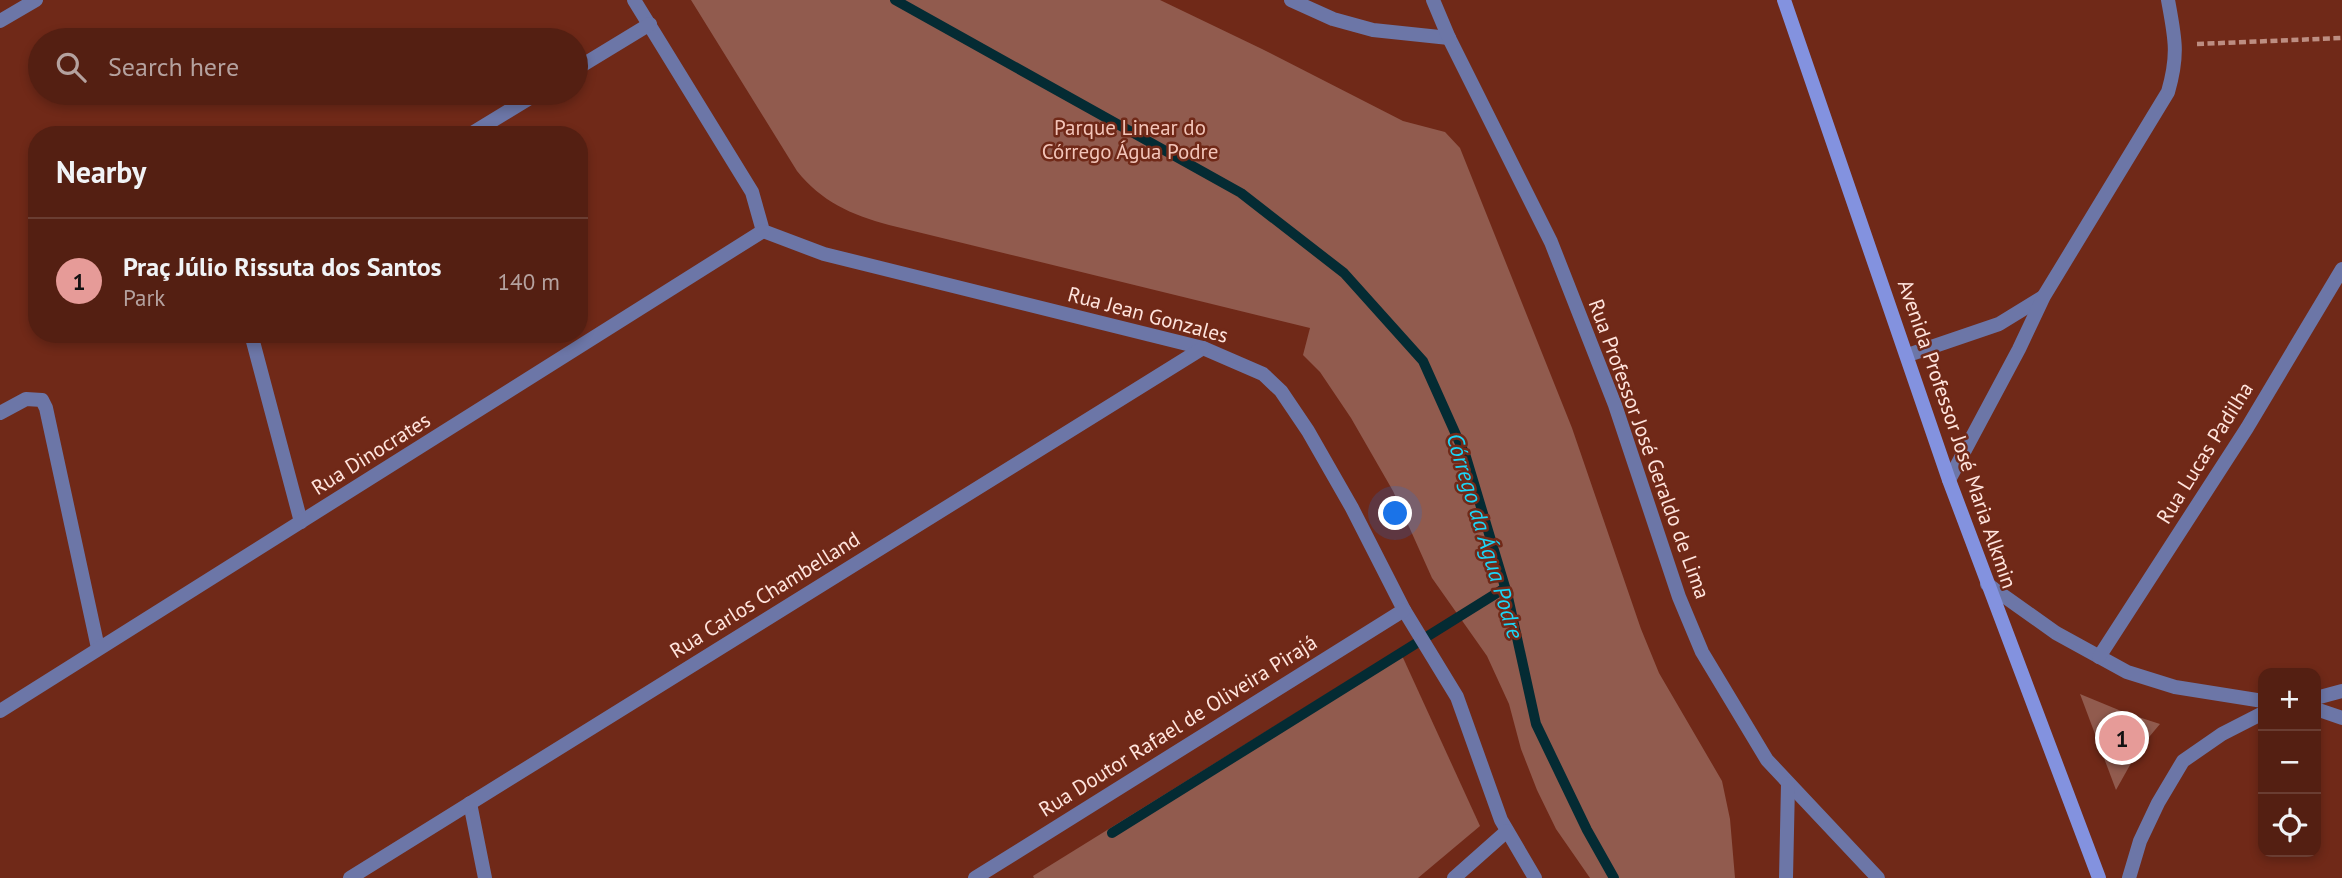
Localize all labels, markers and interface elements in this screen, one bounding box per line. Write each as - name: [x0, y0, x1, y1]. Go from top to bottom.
- search box: [28, 28, 588, 105]
- icon: search: [52, 48, 90, 86]
- text: Search here: [108, 50, 239, 83]
- park label: Parque Linear do Córrego Água Podre: [1042, 114, 1218, 165]
- text: Nearby: [56, 152, 146, 191]
- text: Praç Júlio Rissuta dos Santos: [123, 250, 442, 283]
- text: 1: [72, 267, 86, 296]
- text: 140 m: [498, 267, 560, 296]
- street label: Avenida Professor José Maria Alkmin: [1892, 276, 2023, 592]
- street label: Rua Jean Gonzales: [1065, 280, 1231, 349]
- text: Park: [123, 283, 165, 312]
- street label: Rua Professor José Geraldo de Lima: [1583, 295, 1716, 602]
- street label: Rua Lucas Padilha: [2150, 377, 2259, 529]
- street label: Rua Dinocrates: [306, 406, 435, 501]
- water label: Córrego da Água Podre: [1440, 430, 1531, 642]
- your location: [1378, 496, 1412, 530]
- street label: Rua Carlos Chambelland: [665, 525, 865, 664]
- street label: Rua Doutor Rafael de Oliveira Pirajá: [1034, 629, 1322, 823]
- map controls: [2258, 668, 2321, 857]
- button: +: [2258, 668, 2321, 731]
- pin: 1: [2099, 712, 2145, 764]
- button: −: [2258, 731, 2321, 794]
- button: locate: [2258, 794, 2321, 857]

